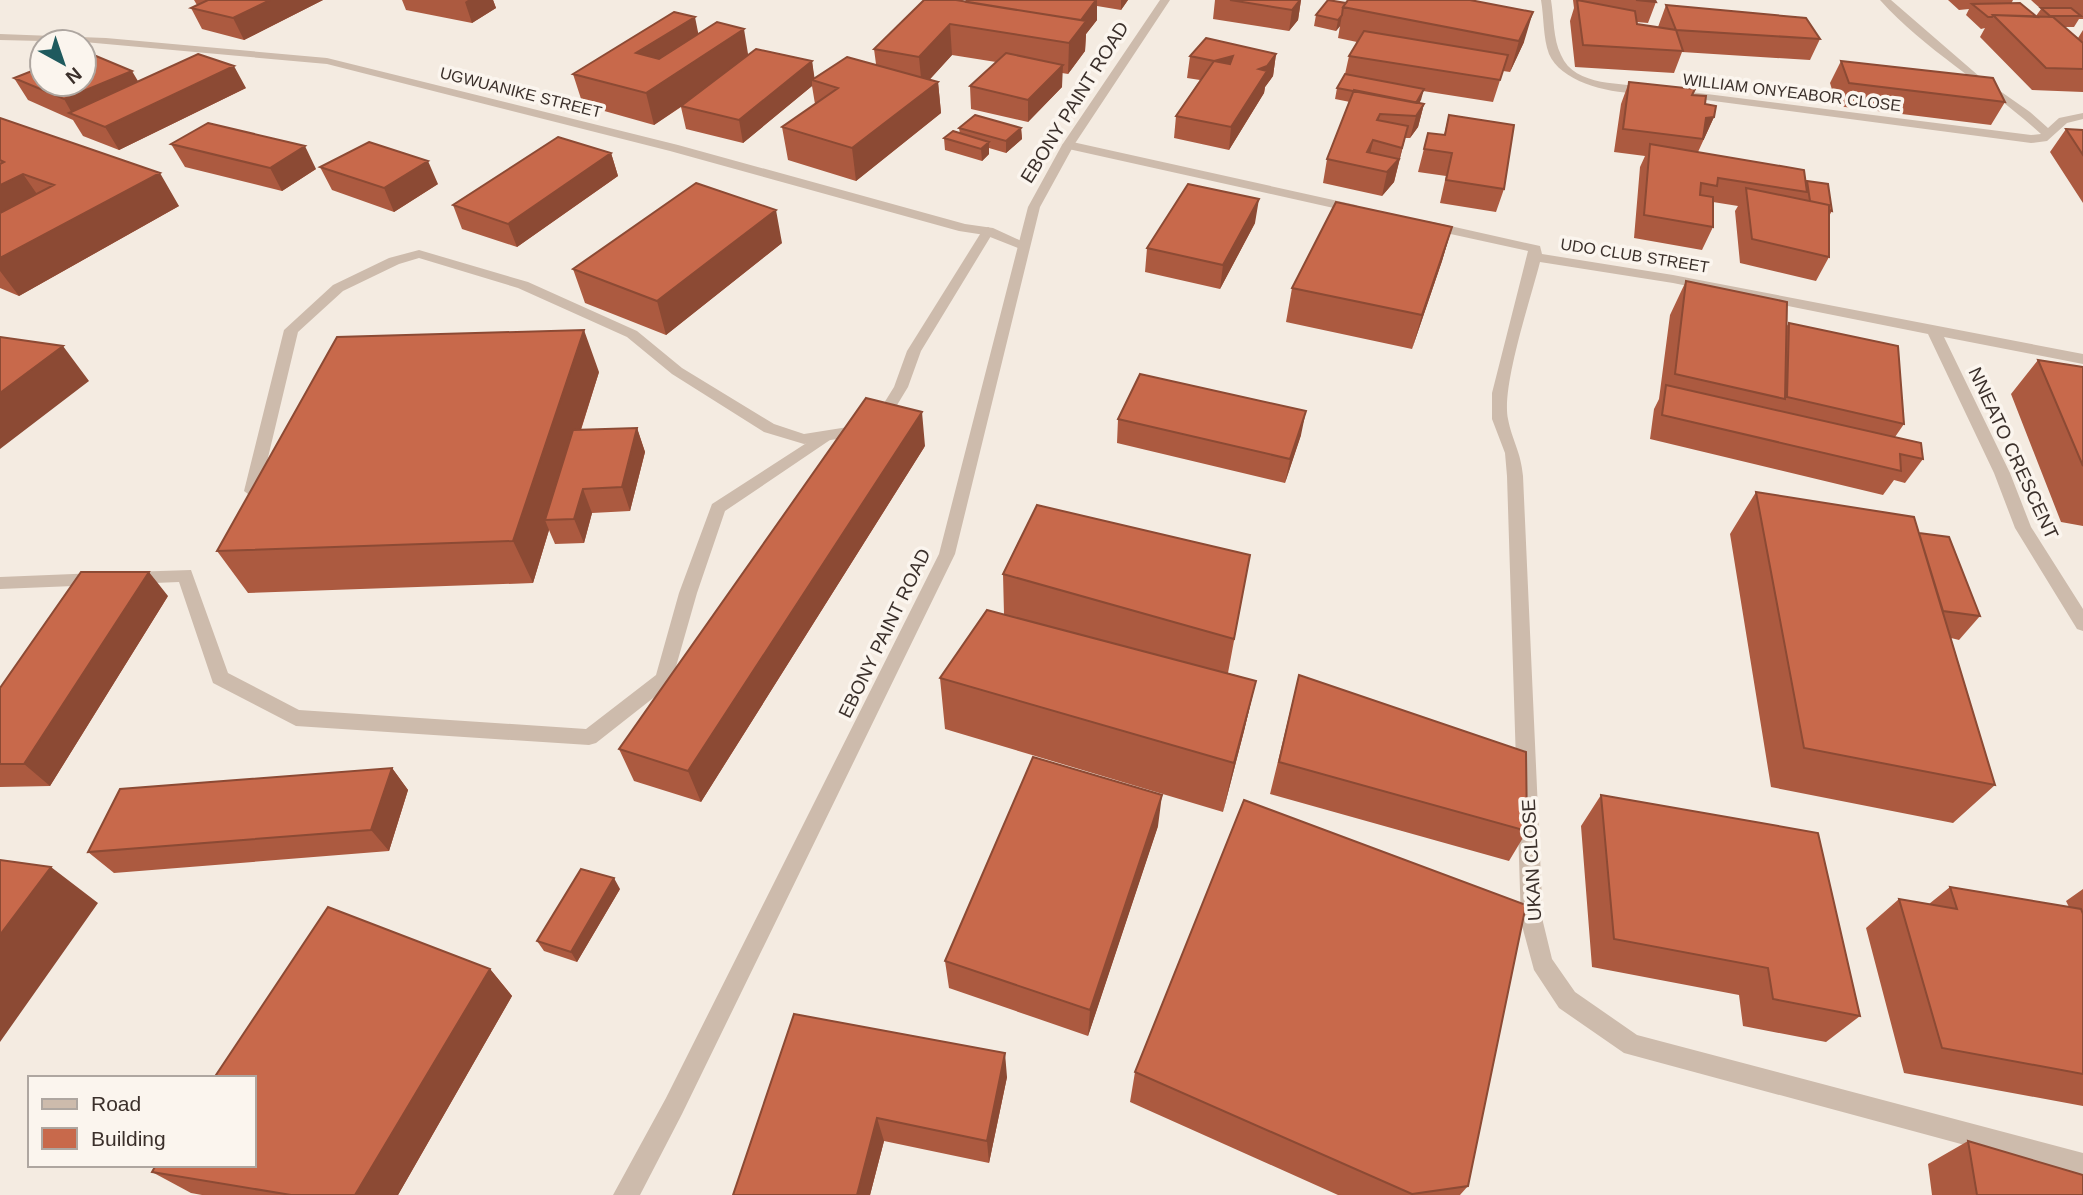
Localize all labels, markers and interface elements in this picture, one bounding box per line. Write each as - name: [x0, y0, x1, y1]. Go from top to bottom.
- street label: EBONY PAINT ROAD: [1016, 18, 1133, 187]
- north arrow: [28, 28, 98, 98]
- text: N: [62, 63, 86, 88]
- street label: UGWUANIKE STREET: [438, 64, 604, 121]
- street label: WILLIAM ONYEABOR CLOSE: [1682, 71, 1902, 114]
- street label: UDO CLUB STREET: [1559, 235, 1711, 276]
- street label: NNEATO CRESCENT: [1964, 364, 2063, 543]
- street label: EBONY PAINT ROAD: [834, 545, 935, 721]
- street label: UKAN CLOSE: [1518, 798, 1545, 922]
- legend: [28, 1076, 256, 1167]
- text: Road: [91, 1092, 141, 1115]
- text: Building: [91, 1127, 166, 1150]

